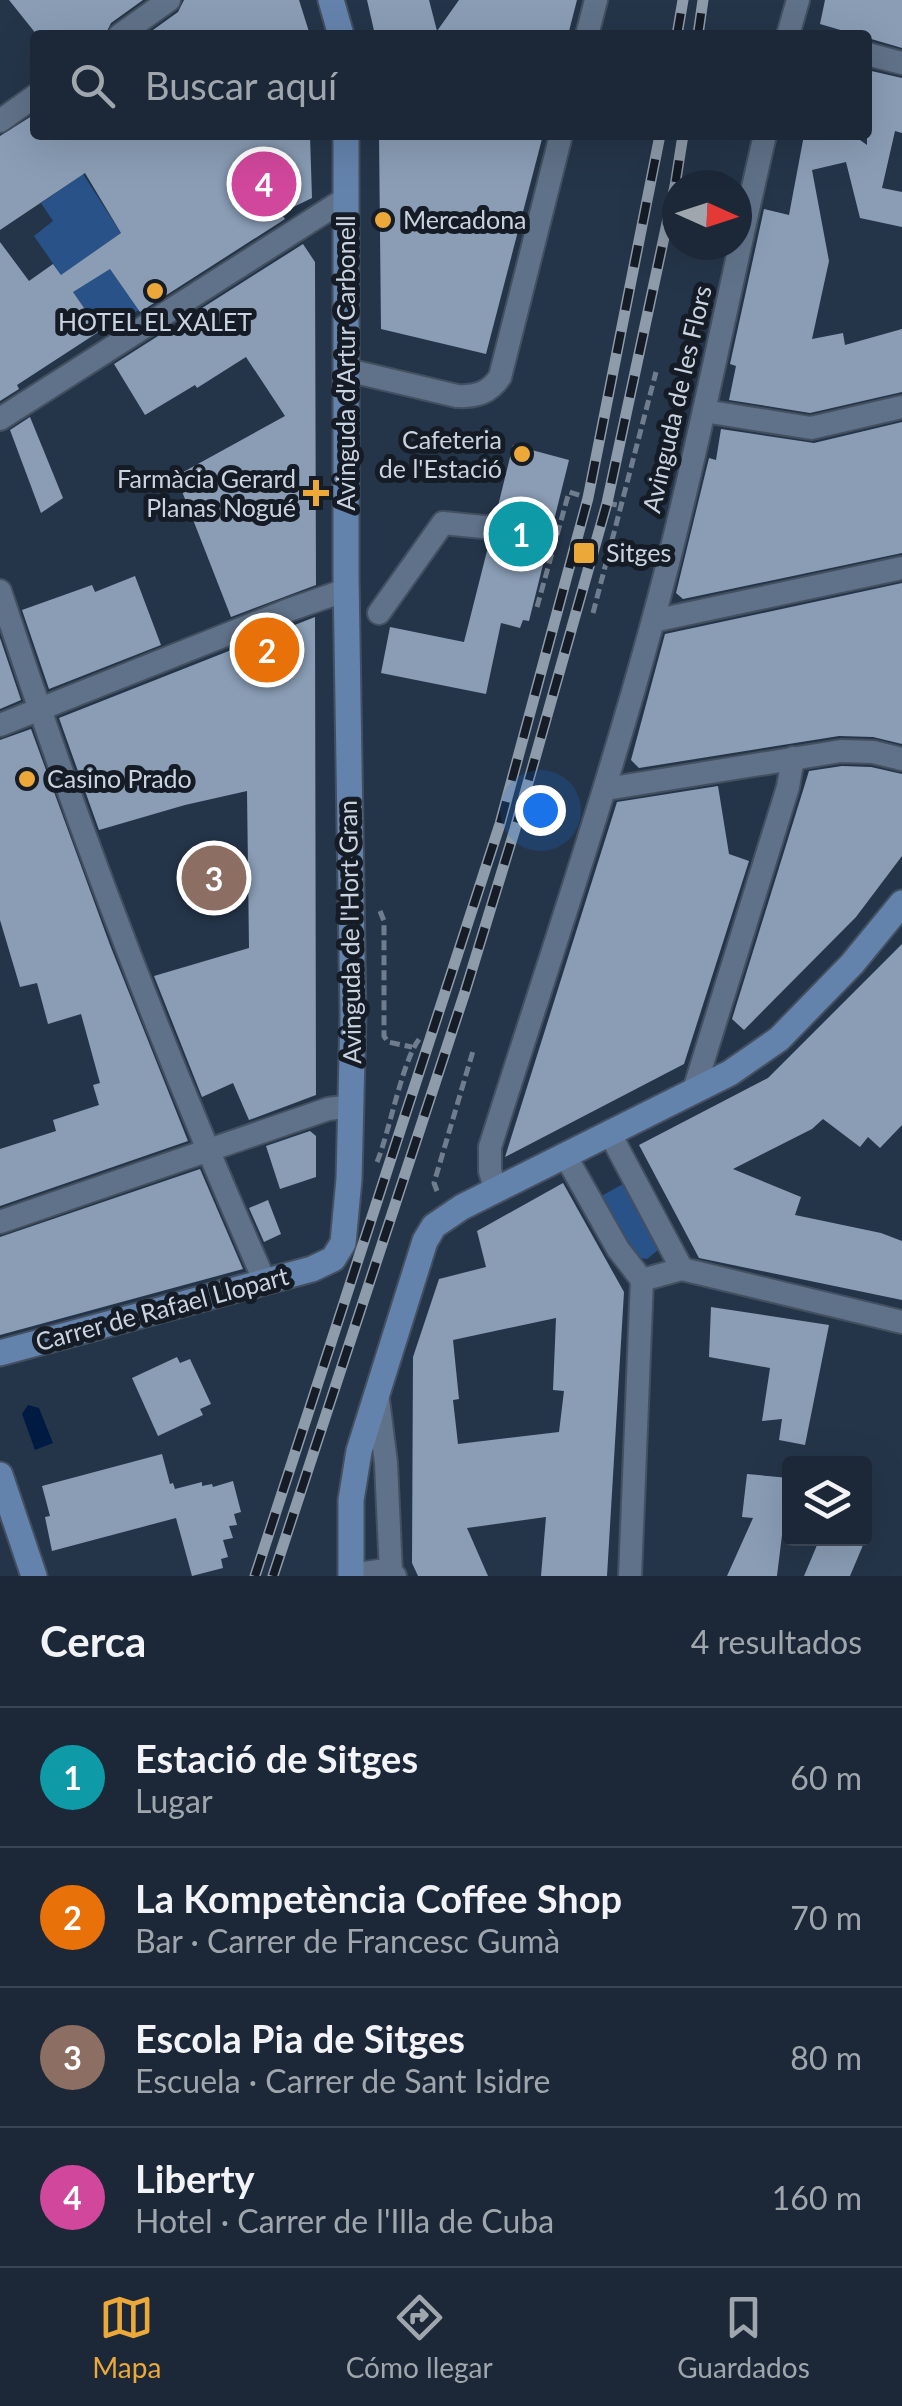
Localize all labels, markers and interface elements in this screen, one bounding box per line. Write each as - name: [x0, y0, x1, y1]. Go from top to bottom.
- search box: [30, 30, 872, 140]
- icon: search: [65, 58, 120, 113]
- text: Buscar aquí: [145, 62, 337, 108]
- pin: 4: [232, 146, 296, 222]
- north arrow: [662, 170, 752, 260]
- place label: Mercadona: [403, 204, 527, 234]
- marker: Mercadona: [372, 209, 394, 231]
- street label: Avinguda d'Artur Carbonell: [330, 215, 360, 511]
- marker: HOTEL EL XALET: [144, 280, 166, 302]
- street label: Avinguda de les Flors: [635, 282, 717, 515]
- place label: HOTEL EL XALET: [58, 306, 252, 336]
- place label: Cafeteria de l'Estació: [379, 424, 502, 483]
- marker: Cafeteria de l'Estació: [511, 443, 533, 465]
- place label: Farmàcia Gerard Planas Nogué: [117, 463, 296, 522]
- marker: Farmàcia Gerard Planas Nogué: [305, 482, 327, 504]
- pin: 1: [488, 496, 554, 572]
- place label: Sitges: [606, 537, 671, 567]
- marker: Sitges: [571, 540, 597, 566]
- pin: 2: [234, 612, 300, 688]
- place label: Casino Prado: [47, 763, 192, 793]
- marker: Casino Prado: [16, 768, 38, 790]
- your location: [515, 785, 566, 836]
- street label: Avinguda de l'Hort Gran: [332, 800, 366, 1064]
- pin: 3: [182, 840, 246, 916]
- street label: Carrer de Rafael Llopart: [32, 1260, 291, 1356]
- map controls: [782, 1456, 872, 1546]
- button: layers: [782, 1456, 872, 1546]
- text: Cerca: [40, 1616, 146, 1666]
- text: 4 resultados: [691, 1622, 862, 1661]
- text: Estació de Sitges: [135, 1735, 418, 1781]
- text: 1: [63, 1758, 82, 1797]
- text: 60 m: [790, 1758, 862, 1797]
- text: Lugar: [135, 1781, 213, 1820]
- text: La Kompetència Coffee Shop: [135, 1875, 622, 1921]
- text: 2: [63, 1898, 82, 1937]
- text: 70 m: [790, 1898, 862, 1937]
- text: Bar · Carrer de Francesc Gumà: [135, 1921, 560, 1960]
- text: Escola Pia de Sitges: [135, 2015, 465, 2061]
- text: 3: [63, 2038, 82, 2077]
- text: 80 m: [790, 2038, 862, 2077]
- text: Escuela · Carrer de Sant Isidre: [135, 2061, 550, 2100]
- text: Liberty: [135, 2155, 255, 2201]
- text: 4: [63, 2178, 82, 2217]
- text: 160 m: [772, 2178, 862, 2217]
- text: Hotel · Carrer de l'Illa de Cuba: [135, 2201, 554, 2240]
- tab: Mapa: [92, 2290, 161, 2384]
- tab: Cómo llegar: [346, 2290, 493, 2384]
- tab: Guardados: [677, 2290, 810, 2384]

